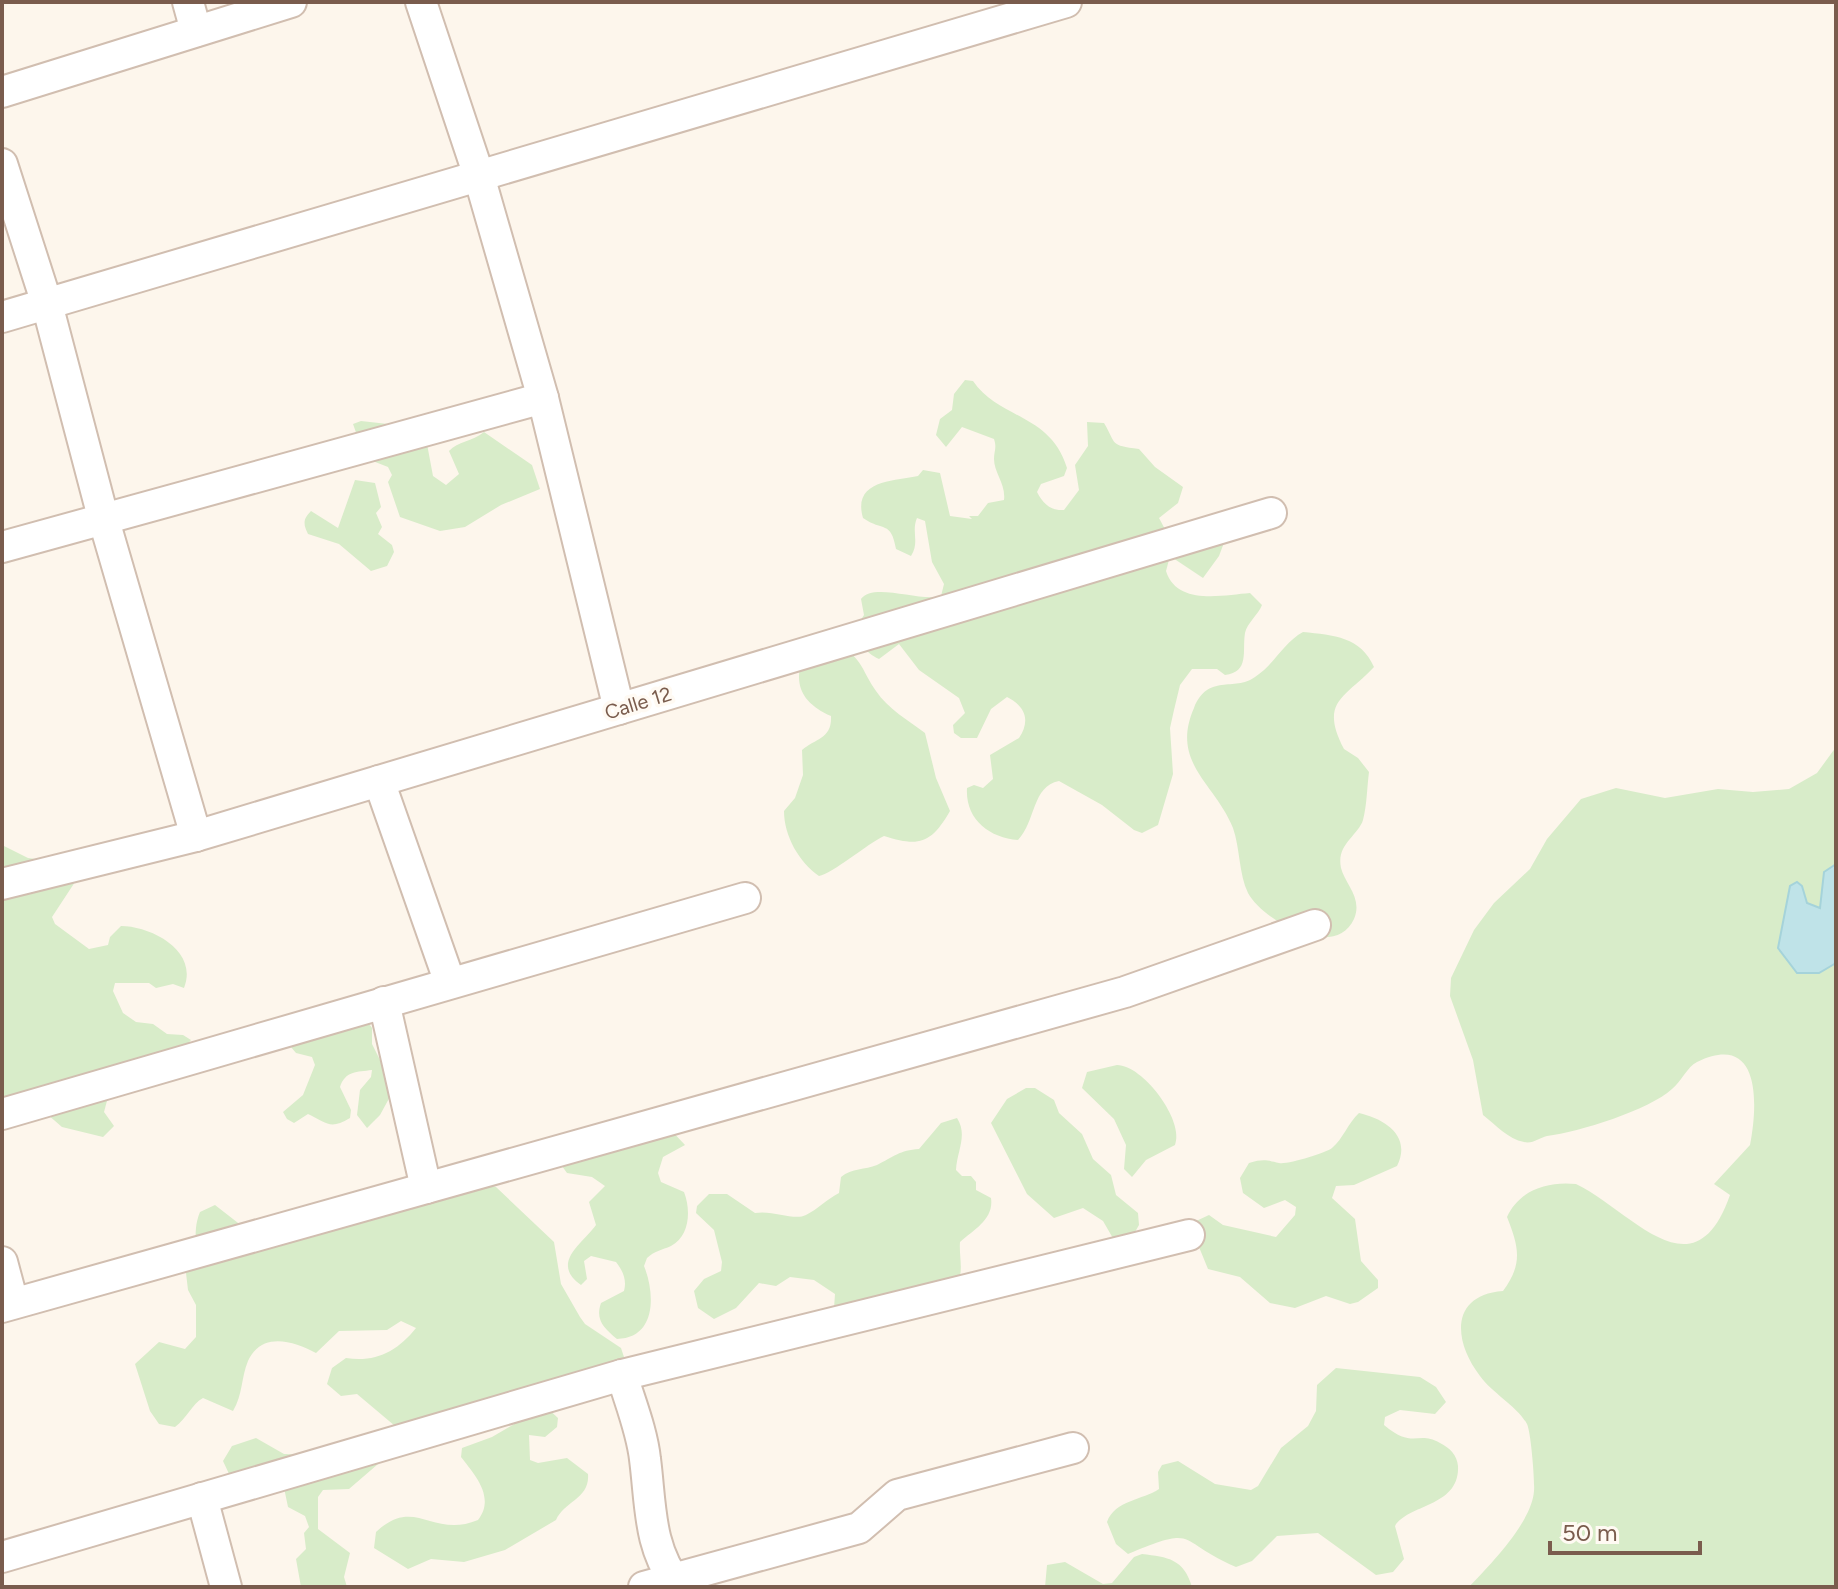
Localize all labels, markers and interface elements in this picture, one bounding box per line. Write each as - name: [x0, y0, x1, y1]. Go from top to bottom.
- street label: Calle 12: [602, 681, 674, 725]
- scale bar: [1550, 1505, 1700, 1555]
- text: 50 m: [1562, 1518, 1618, 1547]

